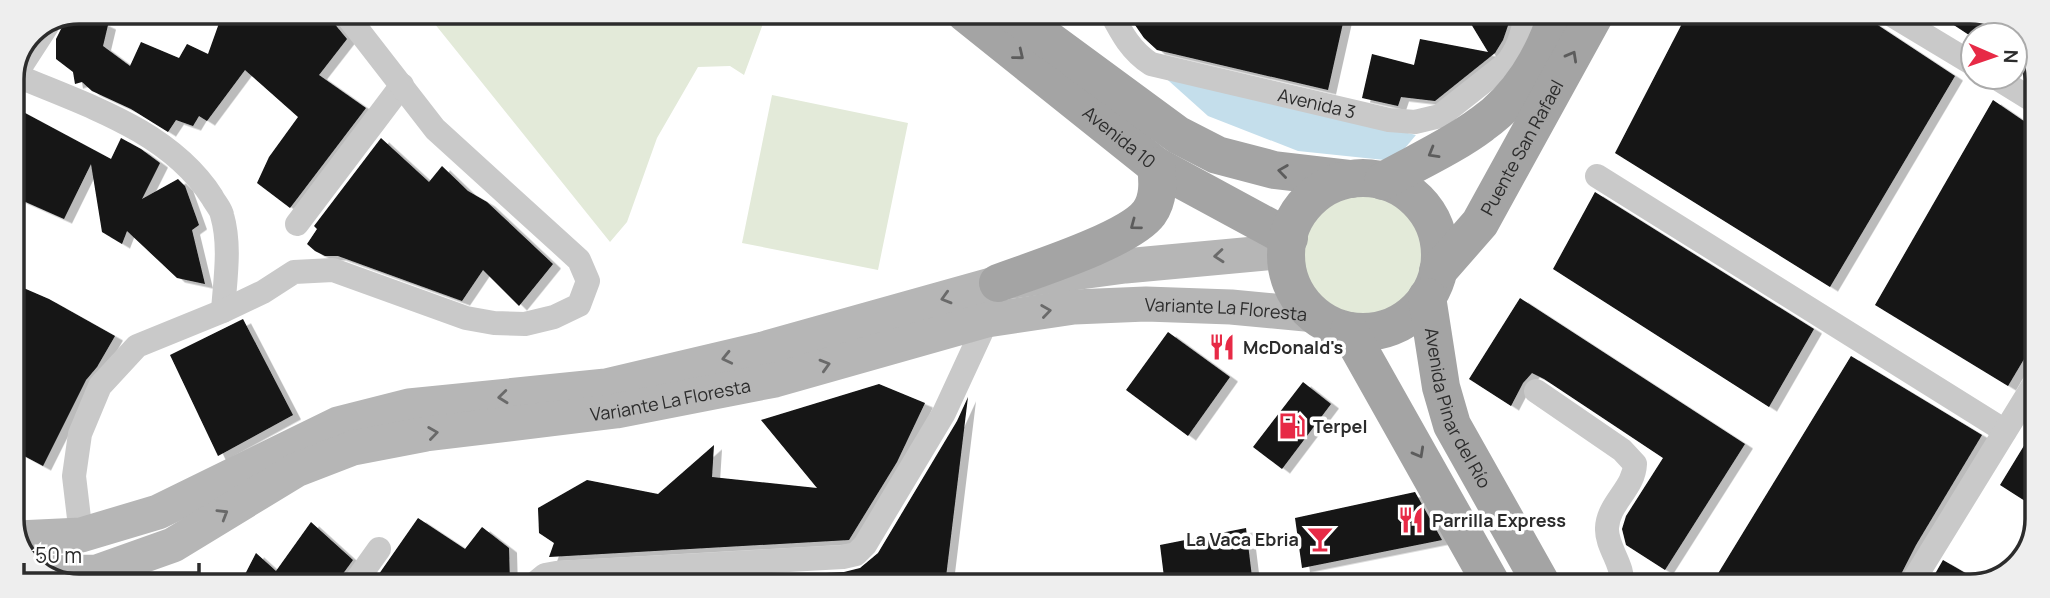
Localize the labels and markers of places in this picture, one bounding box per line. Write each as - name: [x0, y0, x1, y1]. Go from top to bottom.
- restaurant icon: McDonald's: [1207, 332, 1237, 362]
- place label: McDonald's: [1243, 335, 1344, 359]
- fuel station icon: Terpel: [1277, 411, 1307, 441]
- place label: Terpel: [1313, 414, 1367, 438]
- restaurant icon: Parrilla Express: [1396, 505, 1426, 535]
- place label: Parrilla Express: [1432, 508, 1566, 532]
- bar icon: La Vaca Ebria: [1305, 524, 1335, 554]
- place label: La Vaca Ebria: [1186, 527, 1299, 551]

